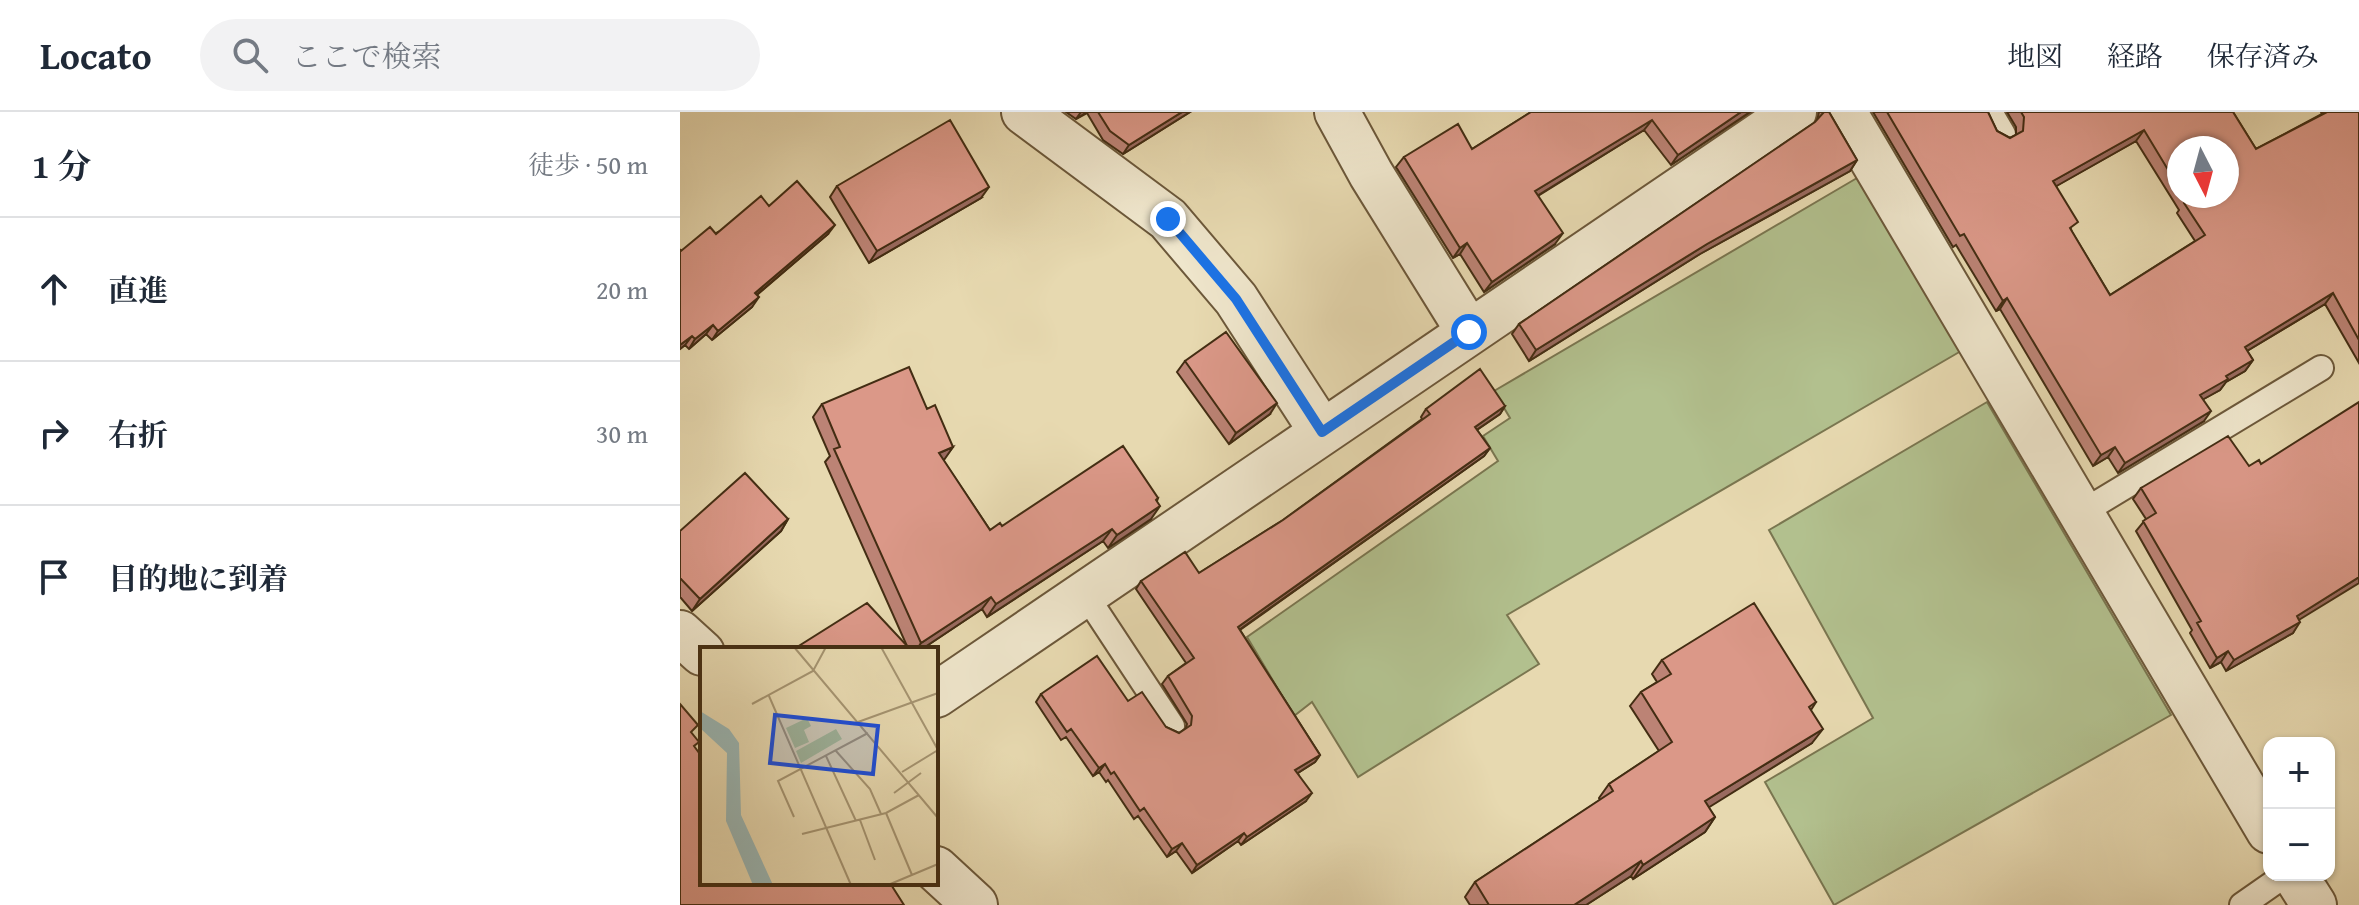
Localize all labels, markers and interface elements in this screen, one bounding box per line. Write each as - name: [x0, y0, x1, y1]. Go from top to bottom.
- search box: [200, 19, 760, 91]
- text: Locato: [40, 27, 152, 83]
- icon: search: [228, 33, 272, 77]
- text: ここで検索: [292, 34, 442, 78]
- text: 地図: [2007, 35, 2063, 76]
- text: 経路: [2107, 35, 2163, 76]
- text: 保存済み: [2207, 35, 2319, 76]
- north arrow: [2167, 136, 2239, 208]
- text: 1 分: [32, 141, 91, 190]
- text: 徒歩 · 50 m: [528, 145, 648, 184]
- route end: [1150, 201, 1186, 237]
- icon: ahead: [32, 267, 76, 311]
- text: 直進: [108, 268, 168, 312]
- text: 20 m: [596, 270, 648, 309]
- route start: [1451, 314, 1487, 350]
- icon: right: [32, 411, 76, 455]
- text: 右折: [108, 412, 168, 456]
- text: 30 m: [596, 414, 648, 453]
- icon: arrive: [32, 555, 76, 599]
- text: 目的地に到着: [108, 556, 288, 600]
- inset map: [700, 647, 938, 885]
- map controls: [2263, 737, 2335, 881]
- button: +: [2263, 737, 2335, 809]
- button: −: [2263, 809, 2335, 881]

